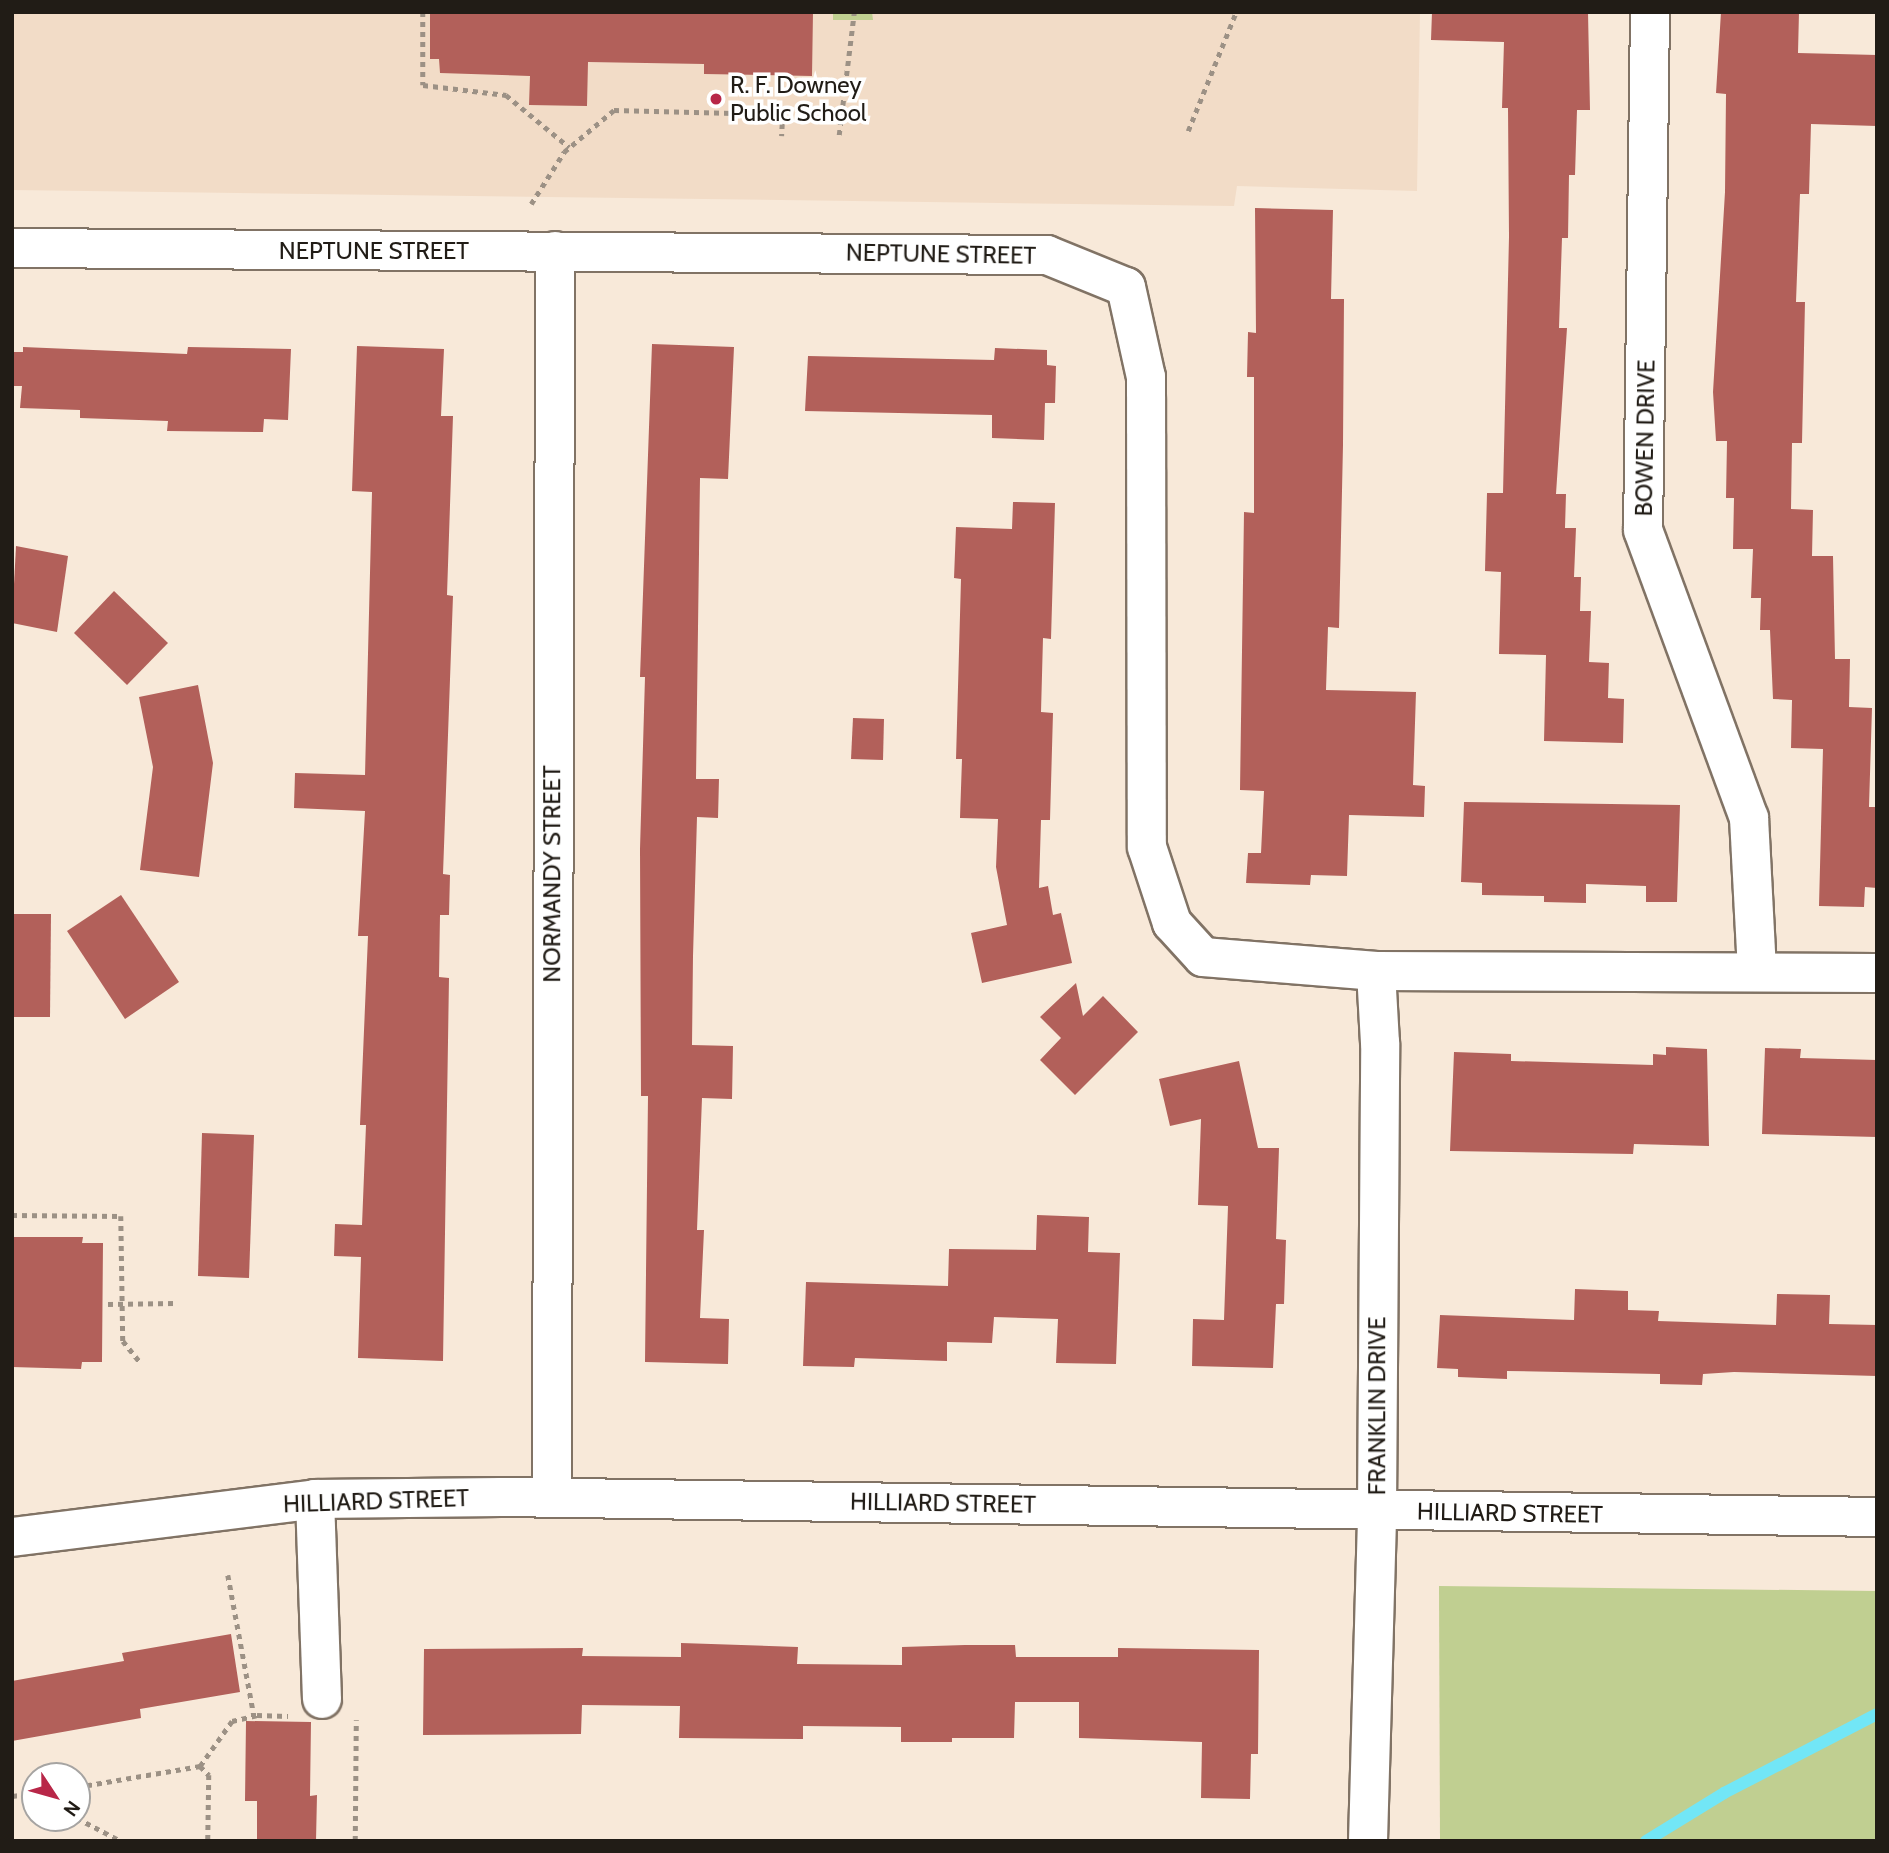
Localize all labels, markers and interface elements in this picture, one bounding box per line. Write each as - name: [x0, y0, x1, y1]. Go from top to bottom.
- place label: R. F. Downey Public School: [730, 71, 867, 127]
- marker: R. F. Downey Public School: [708, 91, 724, 107]
- street label: NEPTUNE STREET: [279, 237, 469, 265]
- street label: NEPTUNE STREET: [846, 238, 1036, 270]
- street label: BOWEN DRIVE: [1629, 359, 1661, 517]
- street label: NORMANDY STREET: [538, 765, 566, 983]
- street label: FRANKLIN DRIVE: [1363, 1317, 1391, 1495]
- street label: HILLIARD STREET: [283, 1483, 469, 1519]
- street label: HILLIARD STREET: [850, 1487, 1036, 1519]
- street label: HILLIARD STREET: [1417, 1497, 1603, 1529]
- north arrow: [21, 1762, 91, 1832]
- text: N: [59, 1796, 85, 1821]

